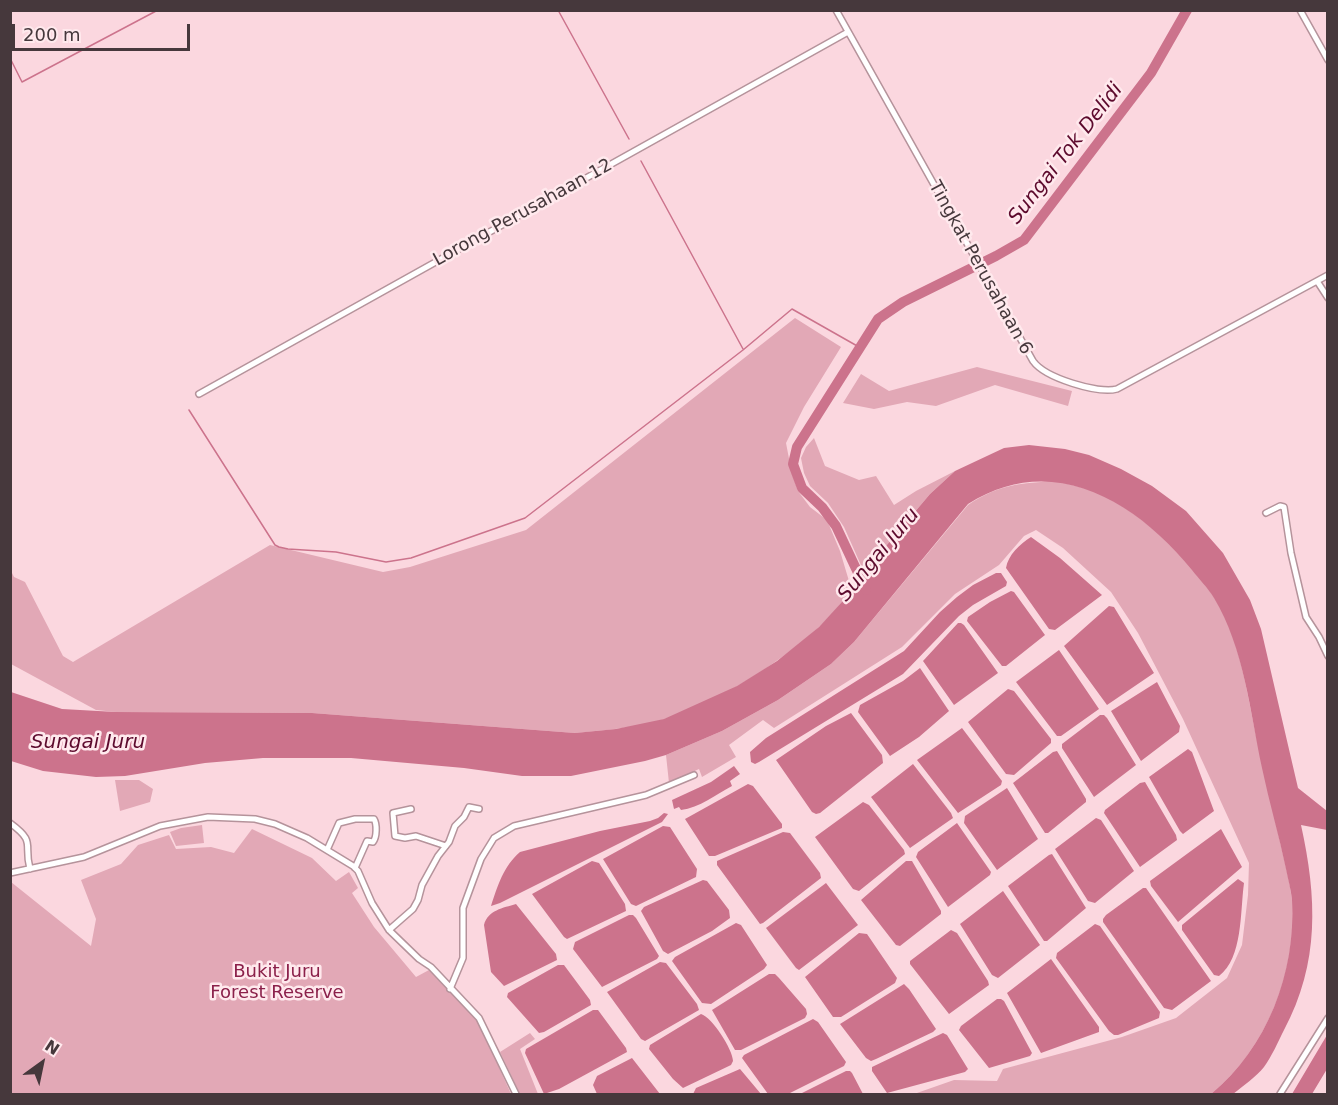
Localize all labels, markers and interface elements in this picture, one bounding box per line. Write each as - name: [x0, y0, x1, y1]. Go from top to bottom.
- scale bar: [15, 12, 194, 50]
- text: 200 m: [23, 24, 81, 45]
- water label: Sungai Tok Delidi: [1004, 79, 1128, 229]
- street label: Lorong Perusahaan 12: [430, 155, 616, 271]
- street label: Tingkat Perusahaan 6: [923, 178, 1037, 358]
- water label: Sungai Juru: [833, 503, 925, 607]
- water label: Sungai Juru: [31, 731, 145, 755]
- park label: Bukit Juru Forest Reserve: [210, 961, 344, 1004]
- north arrow: [12, 1033, 72, 1093]
- text: N: [41, 1036, 63, 1059]

